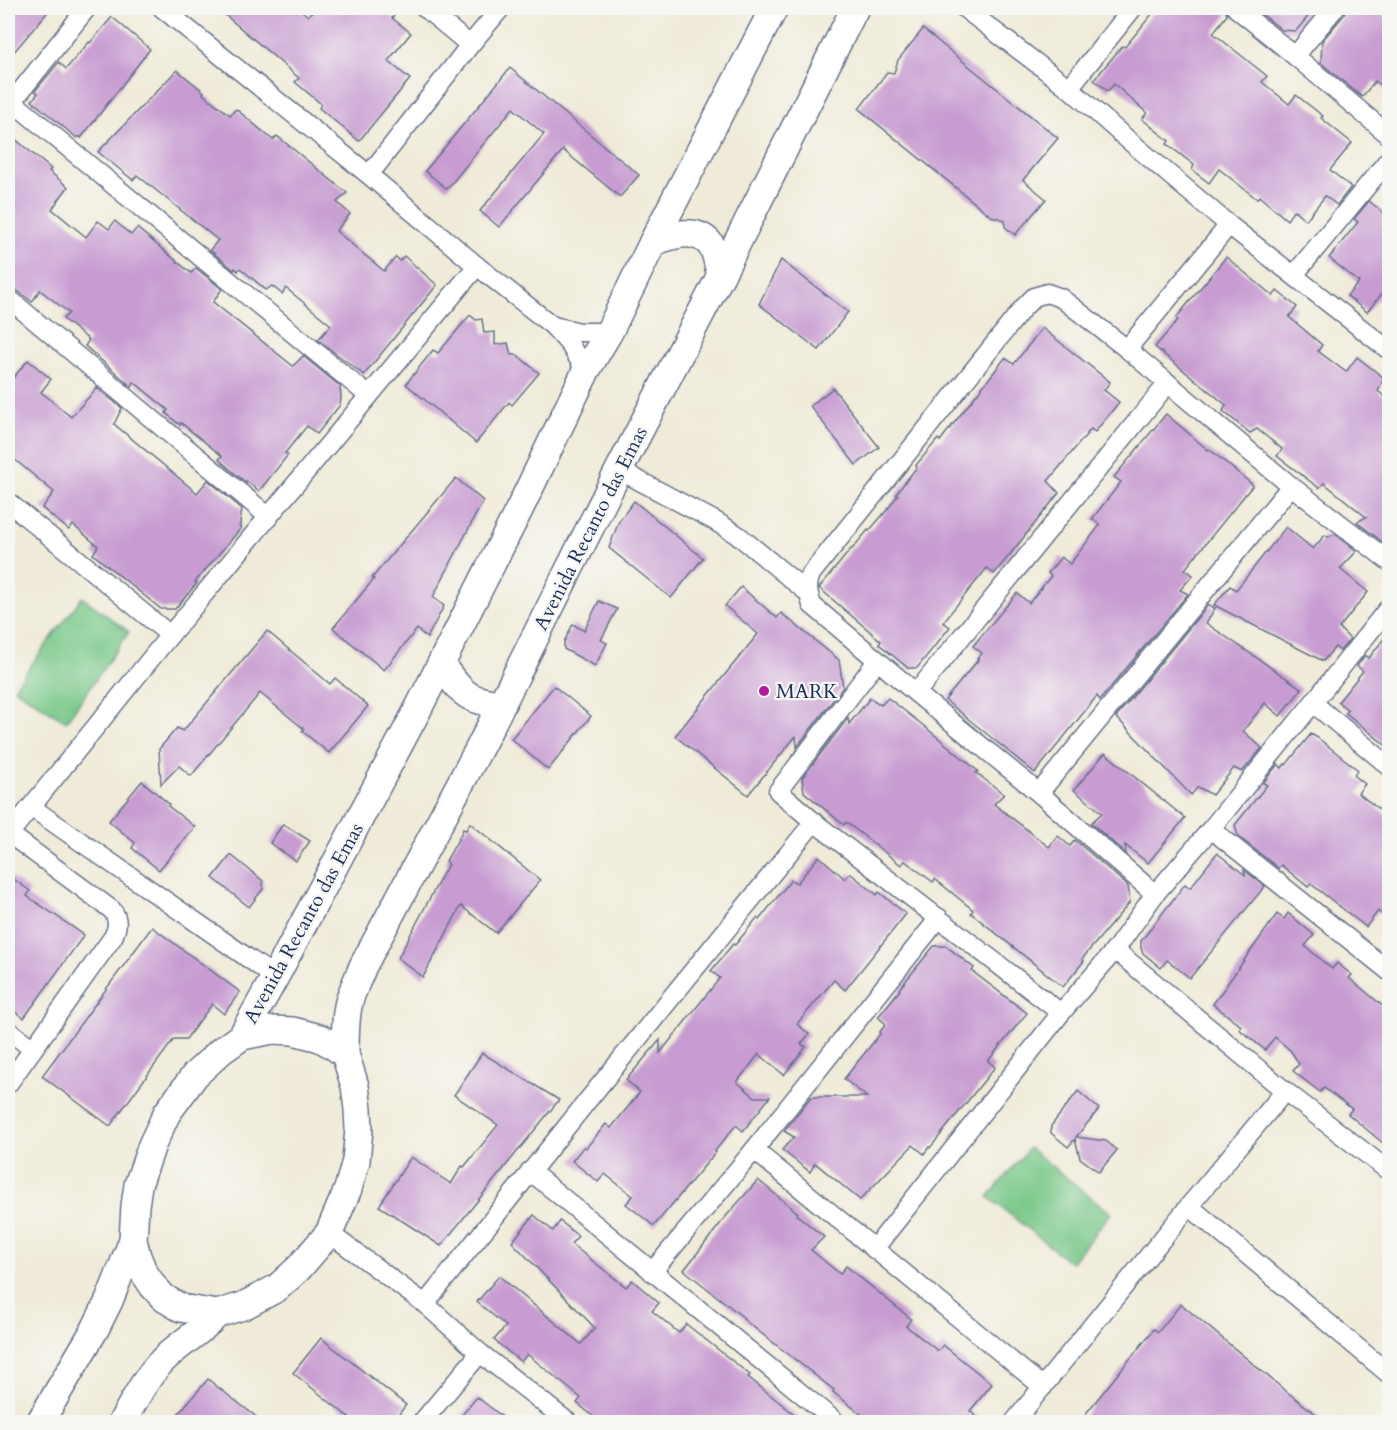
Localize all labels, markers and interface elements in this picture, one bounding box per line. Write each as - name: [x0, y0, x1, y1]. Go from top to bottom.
- street label: Avenida Recanto das Emas: [527, 422, 654, 635]
- place label: MARK: [776, 678, 838, 705]
- marker: MARK: [757, 684, 771, 698]
- street label: Avenida Recanto das Emas: [237, 818, 370, 1028]

